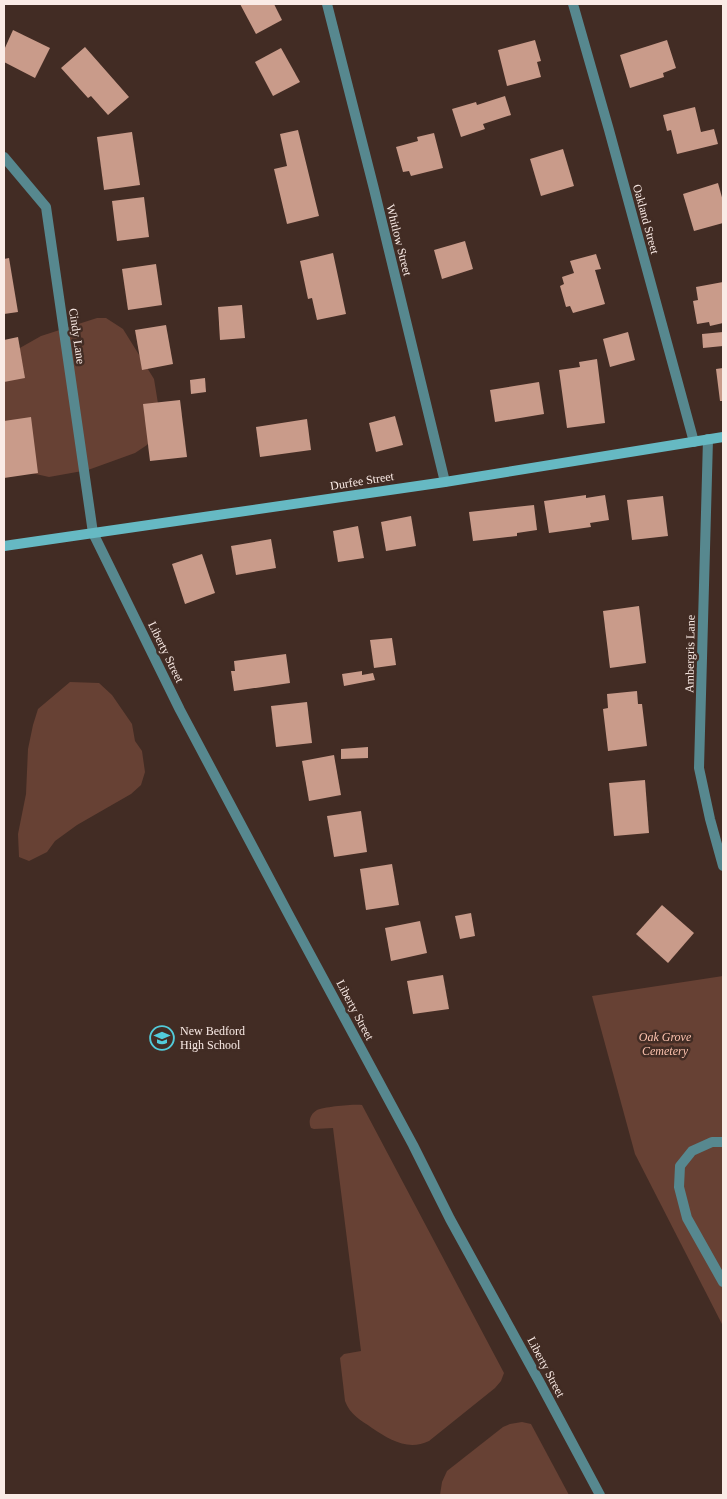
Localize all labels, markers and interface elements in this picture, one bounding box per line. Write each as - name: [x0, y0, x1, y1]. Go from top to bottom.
- street label: Oakland Street: [630, 183, 662, 256]
- street label: Whitlow Street: [383, 203, 415, 278]
- street label: Cindy Lane: [66, 307, 88, 365]
- street label: Durfee Street: [329, 469, 396, 493]
- street label: Ambergris Lane: [682, 615, 698, 693]
- street label: Liberty Street: [145, 619, 187, 685]
- street label: Liberty Street: [333, 977, 377, 1043]
- place label: New Bedford High School: [180, 1024, 245, 1052]
- school or university icon: New Bedford High School: [149, 1025, 175, 1051]
- park label: Oak Grove Cemetery: [639, 1030, 692, 1058]
- street label: Liberty Street: [524, 1334, 568, 1400]

